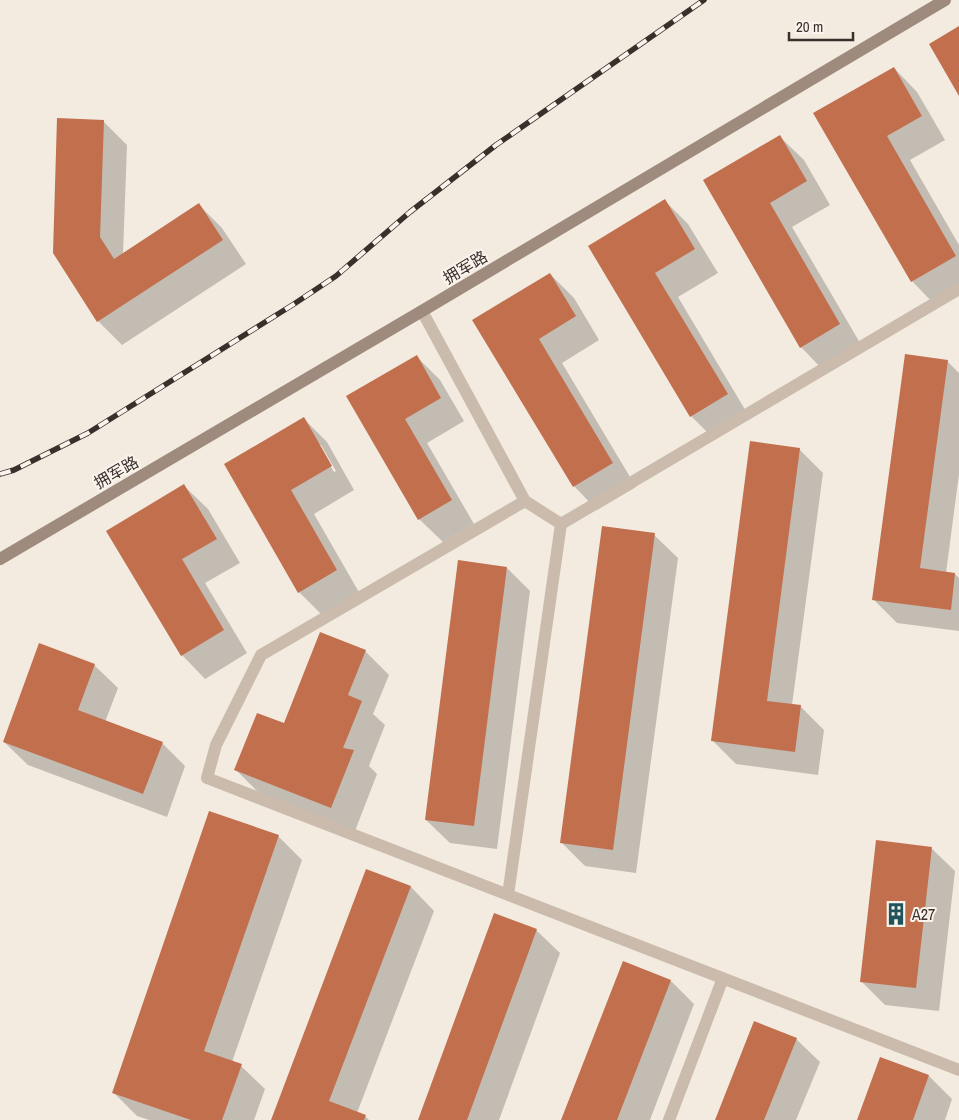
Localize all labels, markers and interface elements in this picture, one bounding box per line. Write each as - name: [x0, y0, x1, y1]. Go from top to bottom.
- scale bar: [789, 10, 853, 42]
- text: 20 m: [796, 16, 823, 37]
- street label: 拥军路: [439, 245, 491, 289]
- street label: 拥军路: [90, 450, 142, 494]
- building icon: A27: [883, 901, 909, 927]
- place label: A27: [911, 903, 935, 925]

